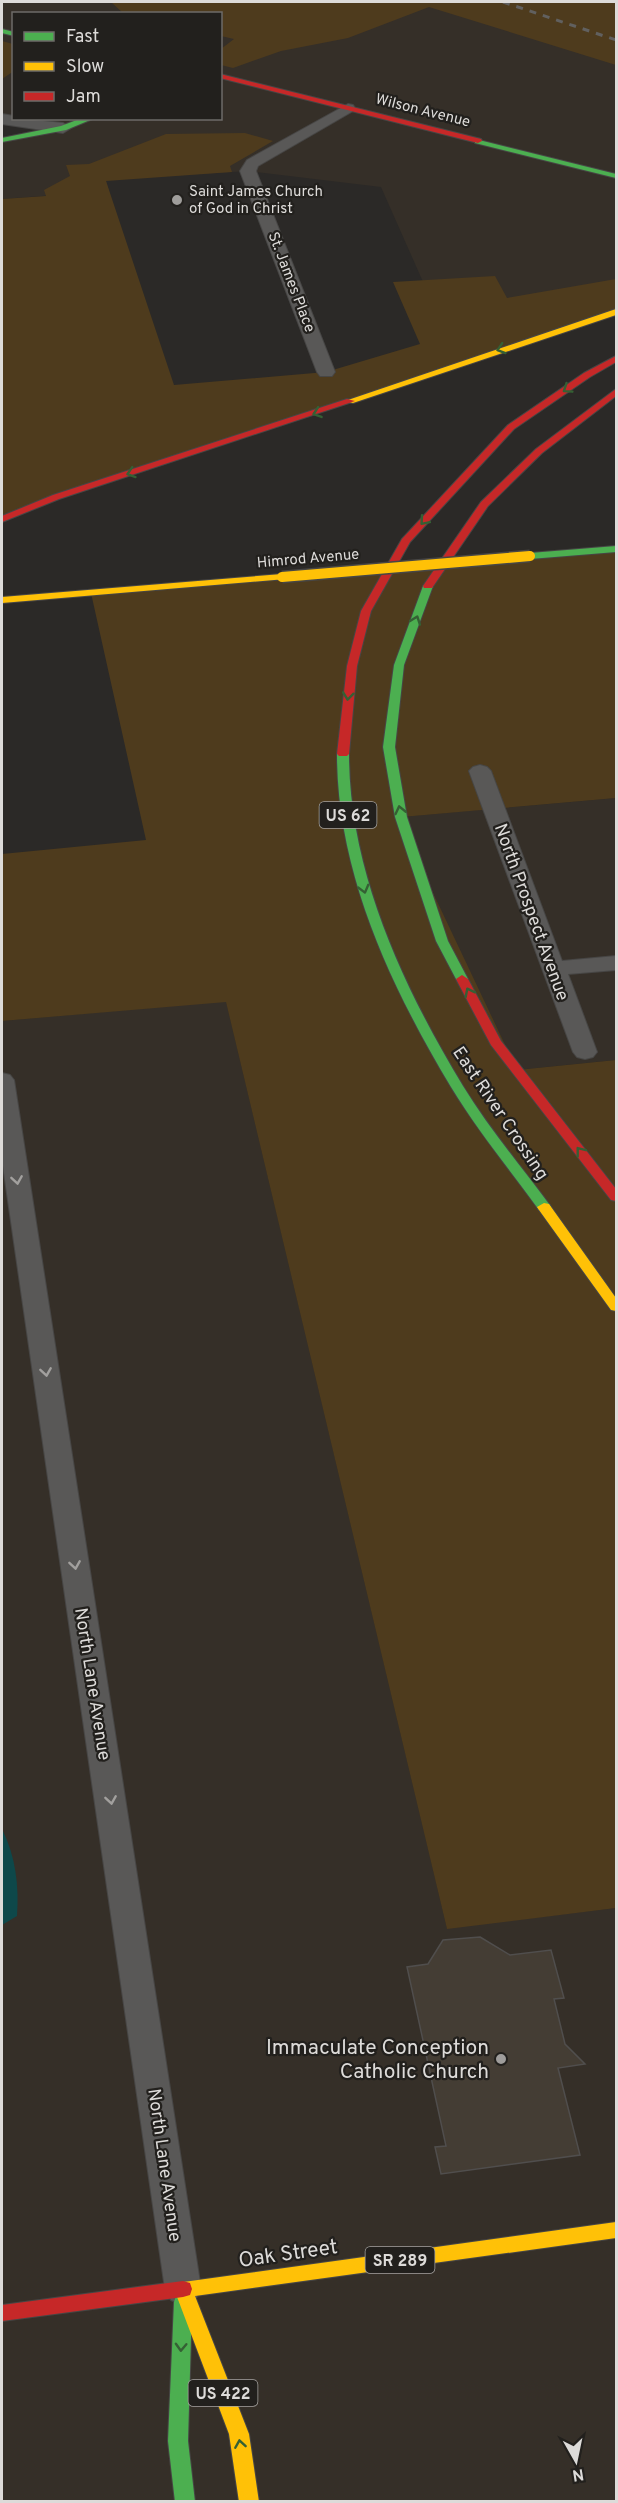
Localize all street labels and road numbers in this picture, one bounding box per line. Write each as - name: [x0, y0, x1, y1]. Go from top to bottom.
- street label: Wilson Avenue: [373, 90, 472, 132]
- street label: St. James Place: [263, 230, 318, 335]
- street label: Himrod Avenue: [256, 546, 360, 573]
- road number: US 62: [320, 802, 376, 828]
- street label: North Prospect Avenue: [488, 821, 573, 1004]
- street label: East River Crossing: [447, 1043, 553, 1185]
- street label: North Lane Avenue: [68, 1606, 115, 1762]
- street label: North Lane Avenue: [141, 2087, 186, 2243]
- street label: Oak Street: [237, 2234, 340, 2275]
- road number: SR 289: [366, 2247, 434, 2273]
- road number: US 422: [188, 2380, 258, 2406]

